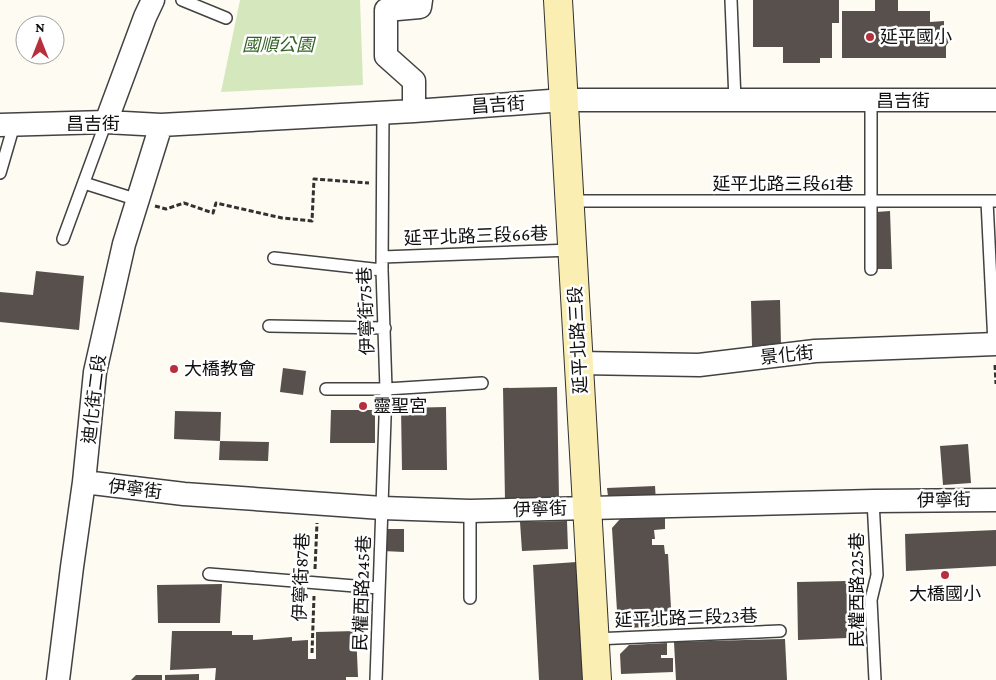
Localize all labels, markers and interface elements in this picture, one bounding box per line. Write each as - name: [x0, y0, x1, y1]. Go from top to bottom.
- north arrow: [15, 15, 65, 65]
- text: N: [35, 19, 45, 35]
- place label: 延平國小: [880, 27, 952, 47]
- marker: 延平國小: [864, 31, 876, 43]
- park label: 國順公園: [242, 35, 317, 55]
- street label: 昌吉街: [876, 91, 930, 111]
- street label: 昌吉街: [470, 93, 526, 117]
- street label: 昌吉街: [66, 114, 120, 134]
- street label: 延平北路三段61巷: [712, 174, 854, 194]
- street label: 延平北路三段66巷: [404, 223, 548, 249]
- street label: 伊寧街75巷: [354, 266, 378, 356]
- street label: 延平北路三段: [565, 286, 591, 394]
- street label: 景化街: [759, 342, 815, 368]
- street label: 迪化街二段: [79, 353, 109, 445]
- place label: 大橋教會: [184, 359, 256, 379]
- marker: 大橋教會: [168, 363, 180, 375]
- place label: 靈聖宮: [373, 396, 427, 416]
- marker: 靈聖宮: [357, 400, 369, 412]
- street label: 伊寧街: [107, 476, 163, 502]
- street label: 伊寧街: [917, 490, 971, 510]
- street label: 伊寧街: [513, 498, 567, 520]
- street label: 伊寧街87巷: [289, 532, 313, 622]
- street label: 民權西路225巷: [847, 532, 867, 648]
- street label: 民權西路245巷: [350, 535, 374, 651]
- marker: 大橋國小: [939, 569, 951, 581]
- place label: 大橋國小: [909, 584, 981, 604]
- street label: 延平北路三段23巷: [614, 606, 758, 630]

